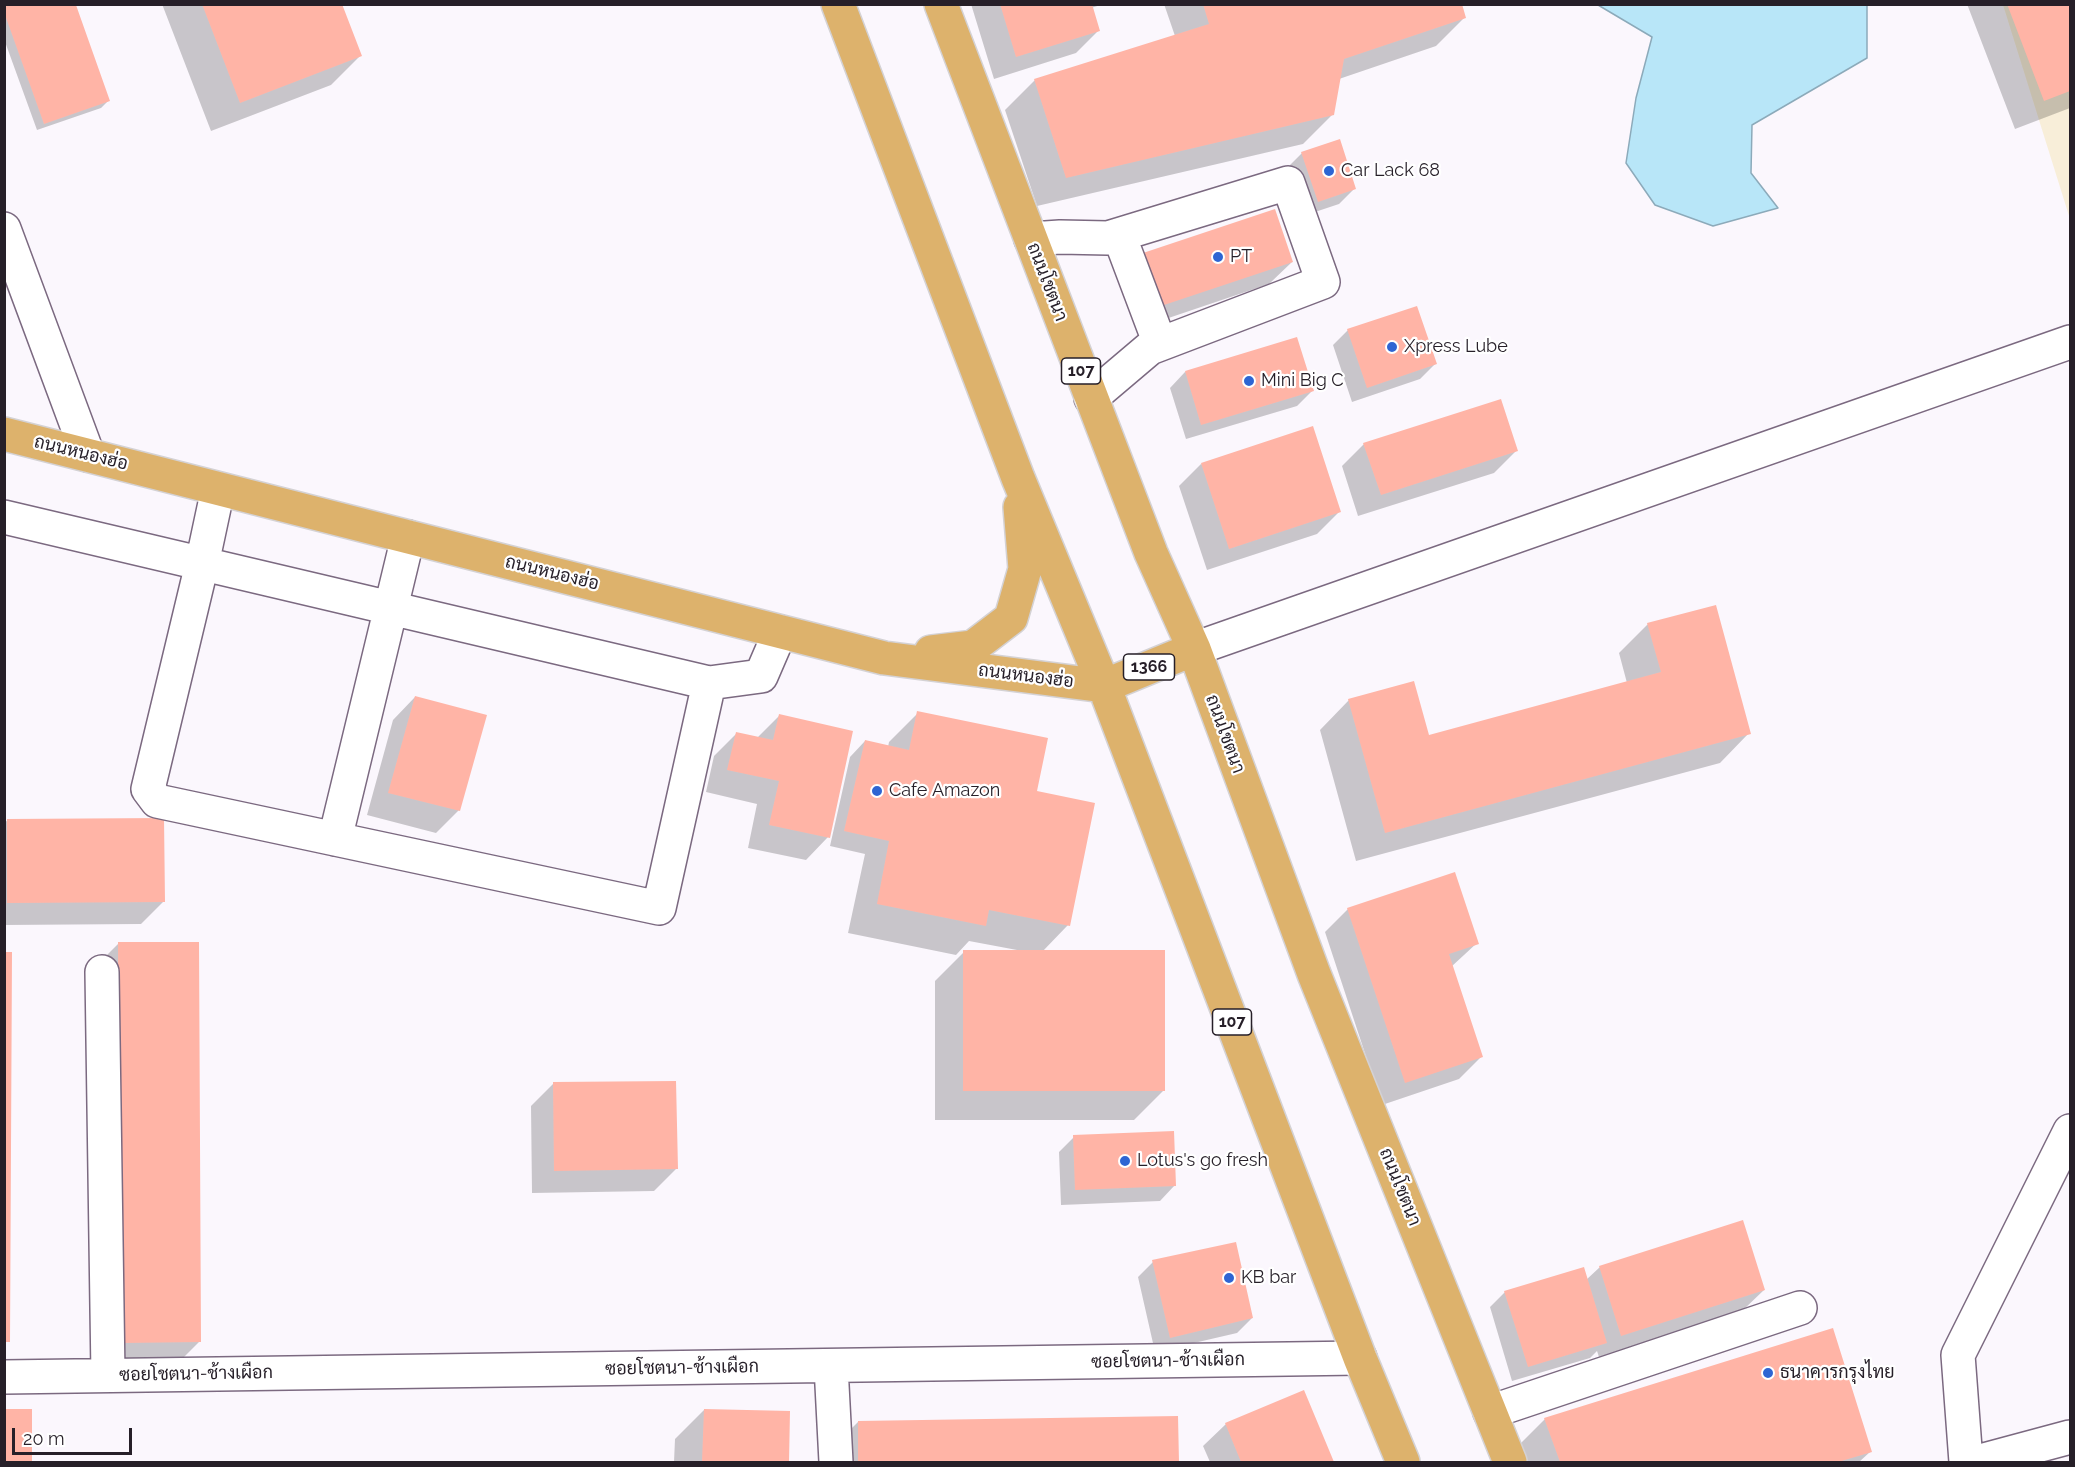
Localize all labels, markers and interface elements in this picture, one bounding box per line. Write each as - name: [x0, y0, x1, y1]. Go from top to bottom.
- place label: Car Lack 68: [1341, 160, 1440, 182]
- marker: Car Lack 68: [1322, 164, 1336, 178]
- street label: ถนนโชตนา: [1022, 240, 1072, 324]
- place label: PT: [1230, 246, 1252, 268]
- marker: PT: [1211, 250, 1225, 264]
- place label: Xpress Lube: [1404, 336, 1508, 358]
- marker: Xpress Lube: [1385, 340, 1399, 354]
- road number: 107: [1062, 358, 1100, 384]
- place label: Mini Big C: [1261, 370, 1344, 392]
- marker: Mini Big C: [1242, 374, 1256, 388]
- street label: ถนนหนองฮ่อ: [32, 431, 130, 475]
- street label: ถนนหนองฮ่อ: [503, 551, 601, 595]
- road number: 1366: [1124, 654, 1174, 680]
- street label: ถนนหนองฮ่อ: [977, 659, 1075, 693]
- street label: ถนนโชตนา: [1201, 692, 1249, 776]
- place label: Cafe Amazon: [889, 780, 1000, 802]
- marker: Cafe Amazon: [870, 784, 884, 798]
- road number: 107: [1212, 1009, 1252, 1035]
- street label: ถนนโชตนา: [1375, 1145, 1425, 1229]
- place label: Lotus's go fresh: [1137, 1150, 1268, 1172]
- marker: Lotus's go fresh: [1118, 1154, 1132, 1168]
- place label: KB bar: [1241, 1267, 1296, 1289]
- marker: KB bar: [1222, 1271, 1236, 1285]
- street label: ซอยโชตนา-ช้างเผือก: [1091, 1349, 1245, 1373]
- street label: ซอยโชตนา-ช้างเผือก: [605, 1356, 759, 1380]
- street label: ซอยโชตนา-ช้างเผือก: [119, 1362, 273, 1386]
- place label: ธนาคารกรุงไทย: [1780, 1362, 1895, 1384]
- marker: ธนาคารกรุงไทย: [1761, 1366, 1775, 1380]
- scale bar: [15, 1416, 135, 1454]
- text: 20 m: [23, 1428, 65, 1449]

